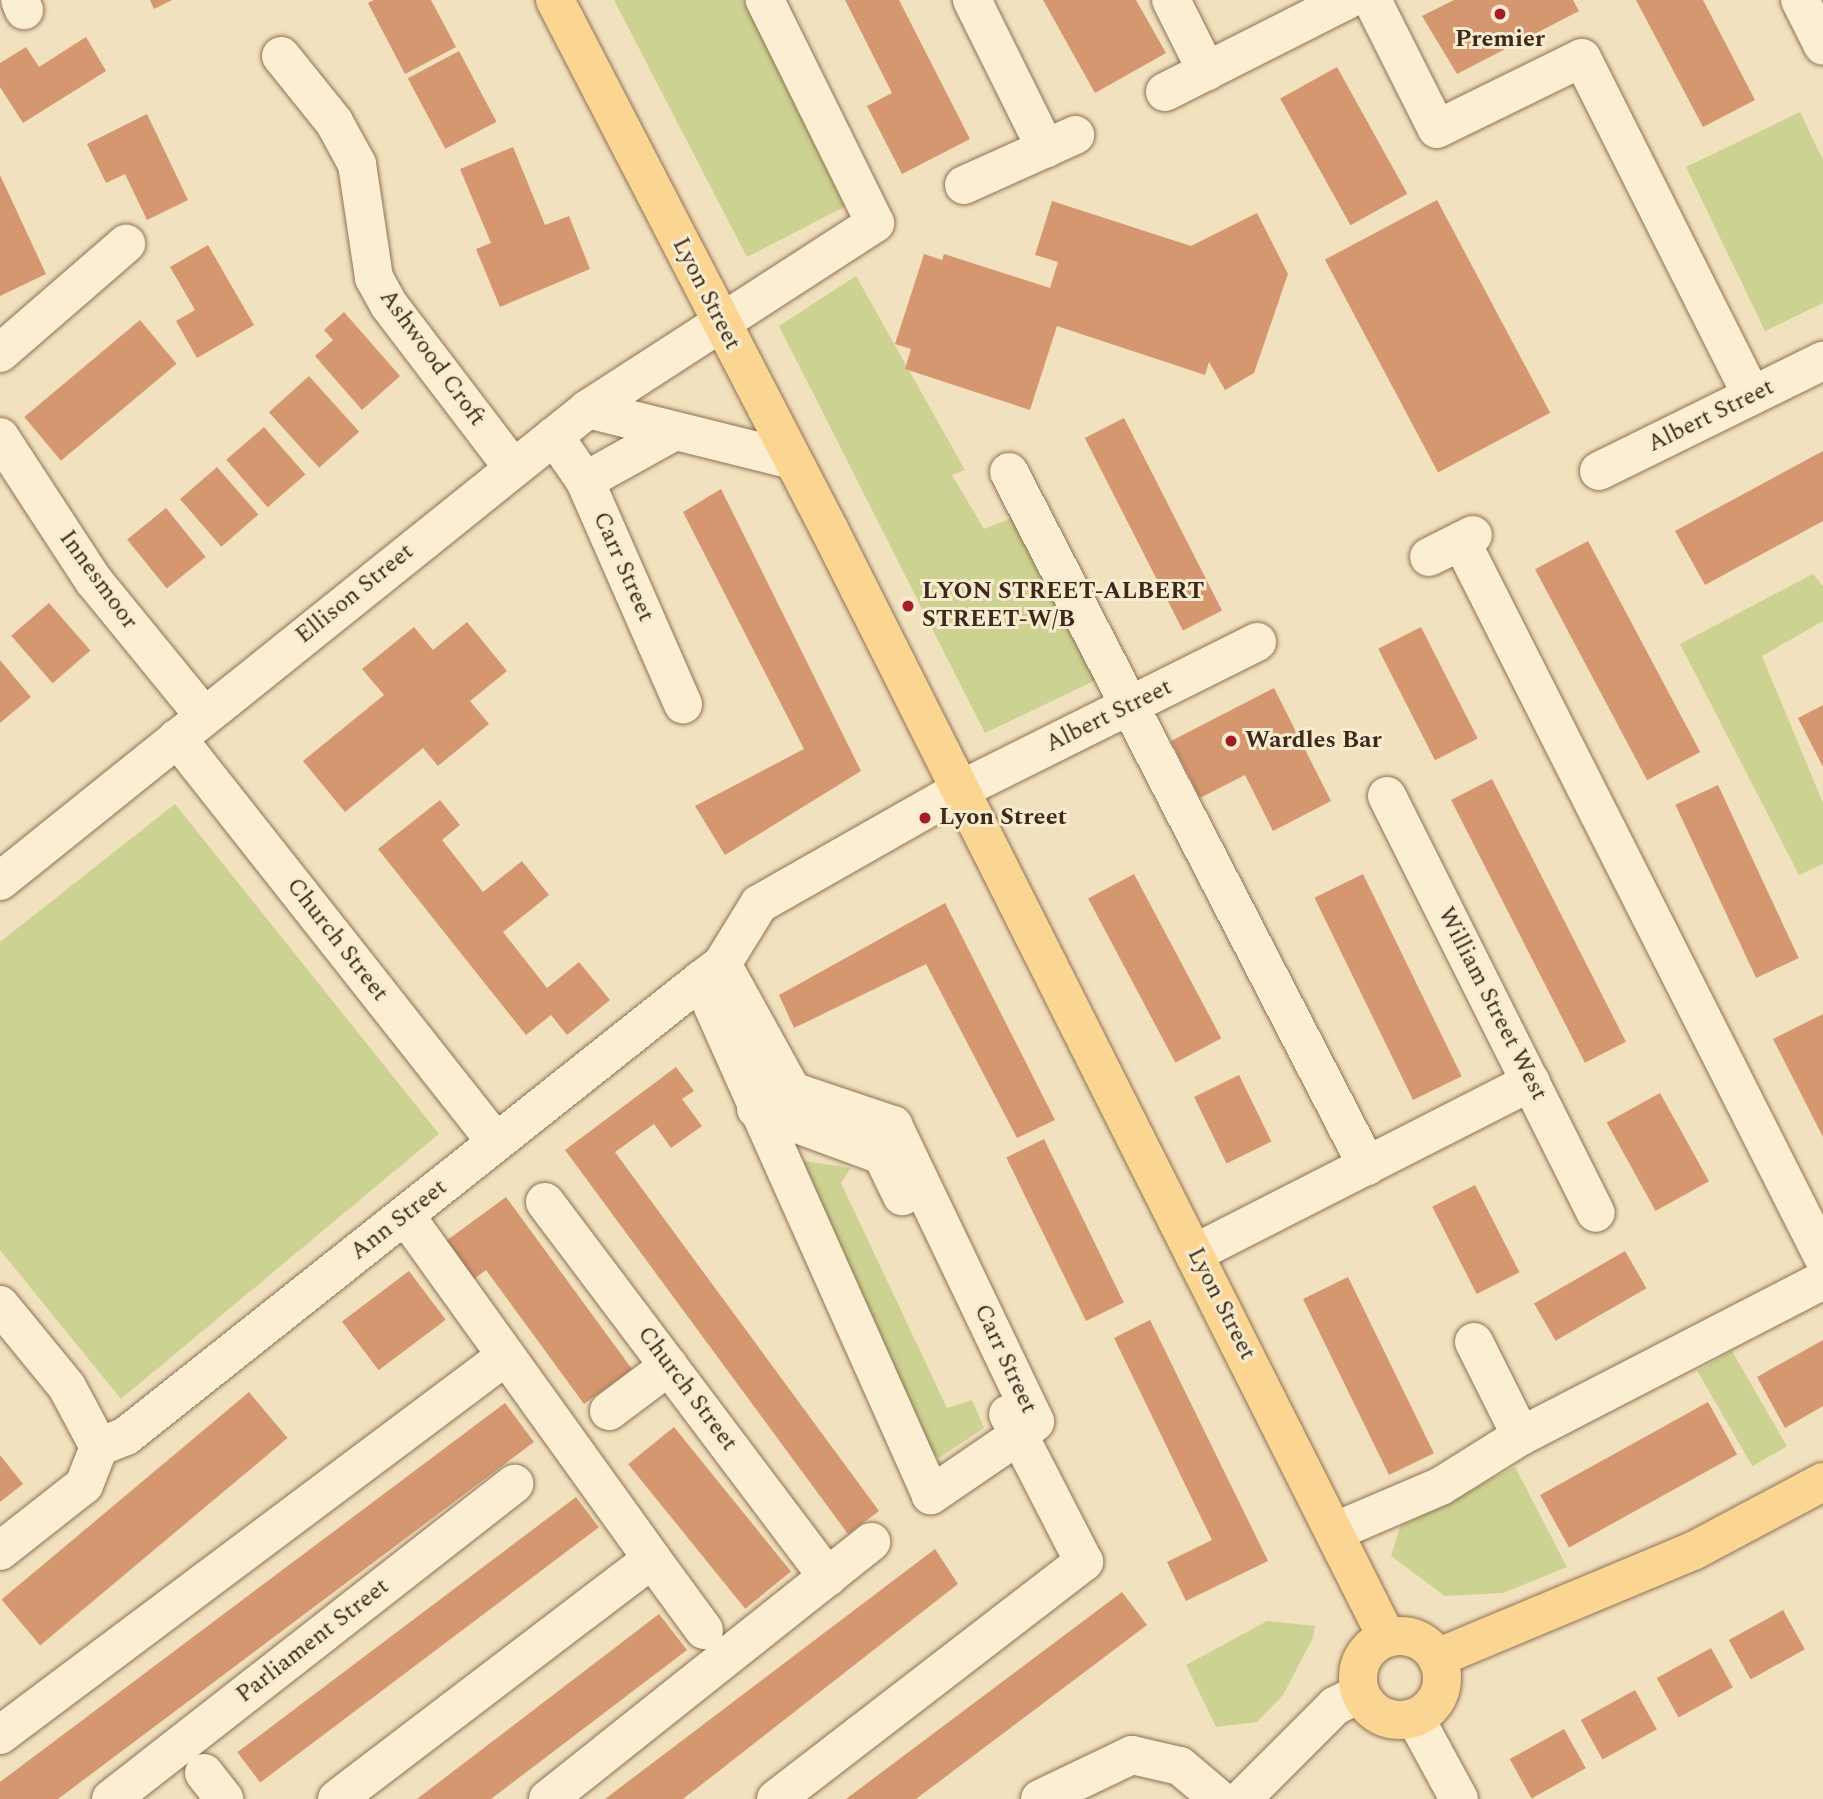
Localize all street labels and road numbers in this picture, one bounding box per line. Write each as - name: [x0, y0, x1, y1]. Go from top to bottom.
- street label: Lyon Street: [665, 233, 747, 355]
- street label: Ashwood Croft: [373, 284, 491, 432]
- street label: Albert Street: [1643, 373, 1779, 459]
- street label: Carr Street: [586, 508, 660, 626]
- street label: Innesmoor: [52, 525, 144, 635]
- street label: Ellison Street: [290, 538, 420, 650]
- street label: Albert Street: [1041, 673, 1177, 759]
- street label: Church Street: [280, 872, 394, 1008]
- street label: William Street West: [1431, 903, 1553, 1105]
- street label: Ann Street: [345, 1173, 453, 1267]
- street label: Lyon Street: [1180, 1243, 1262, 1365]
- street label: Carr Street: [967, 1300, 1043, 1418]
- street label: Church Street: [631, 1321, 743, 1457]
- street label: Parliament Street: [231, 1572, 395, 1710]

